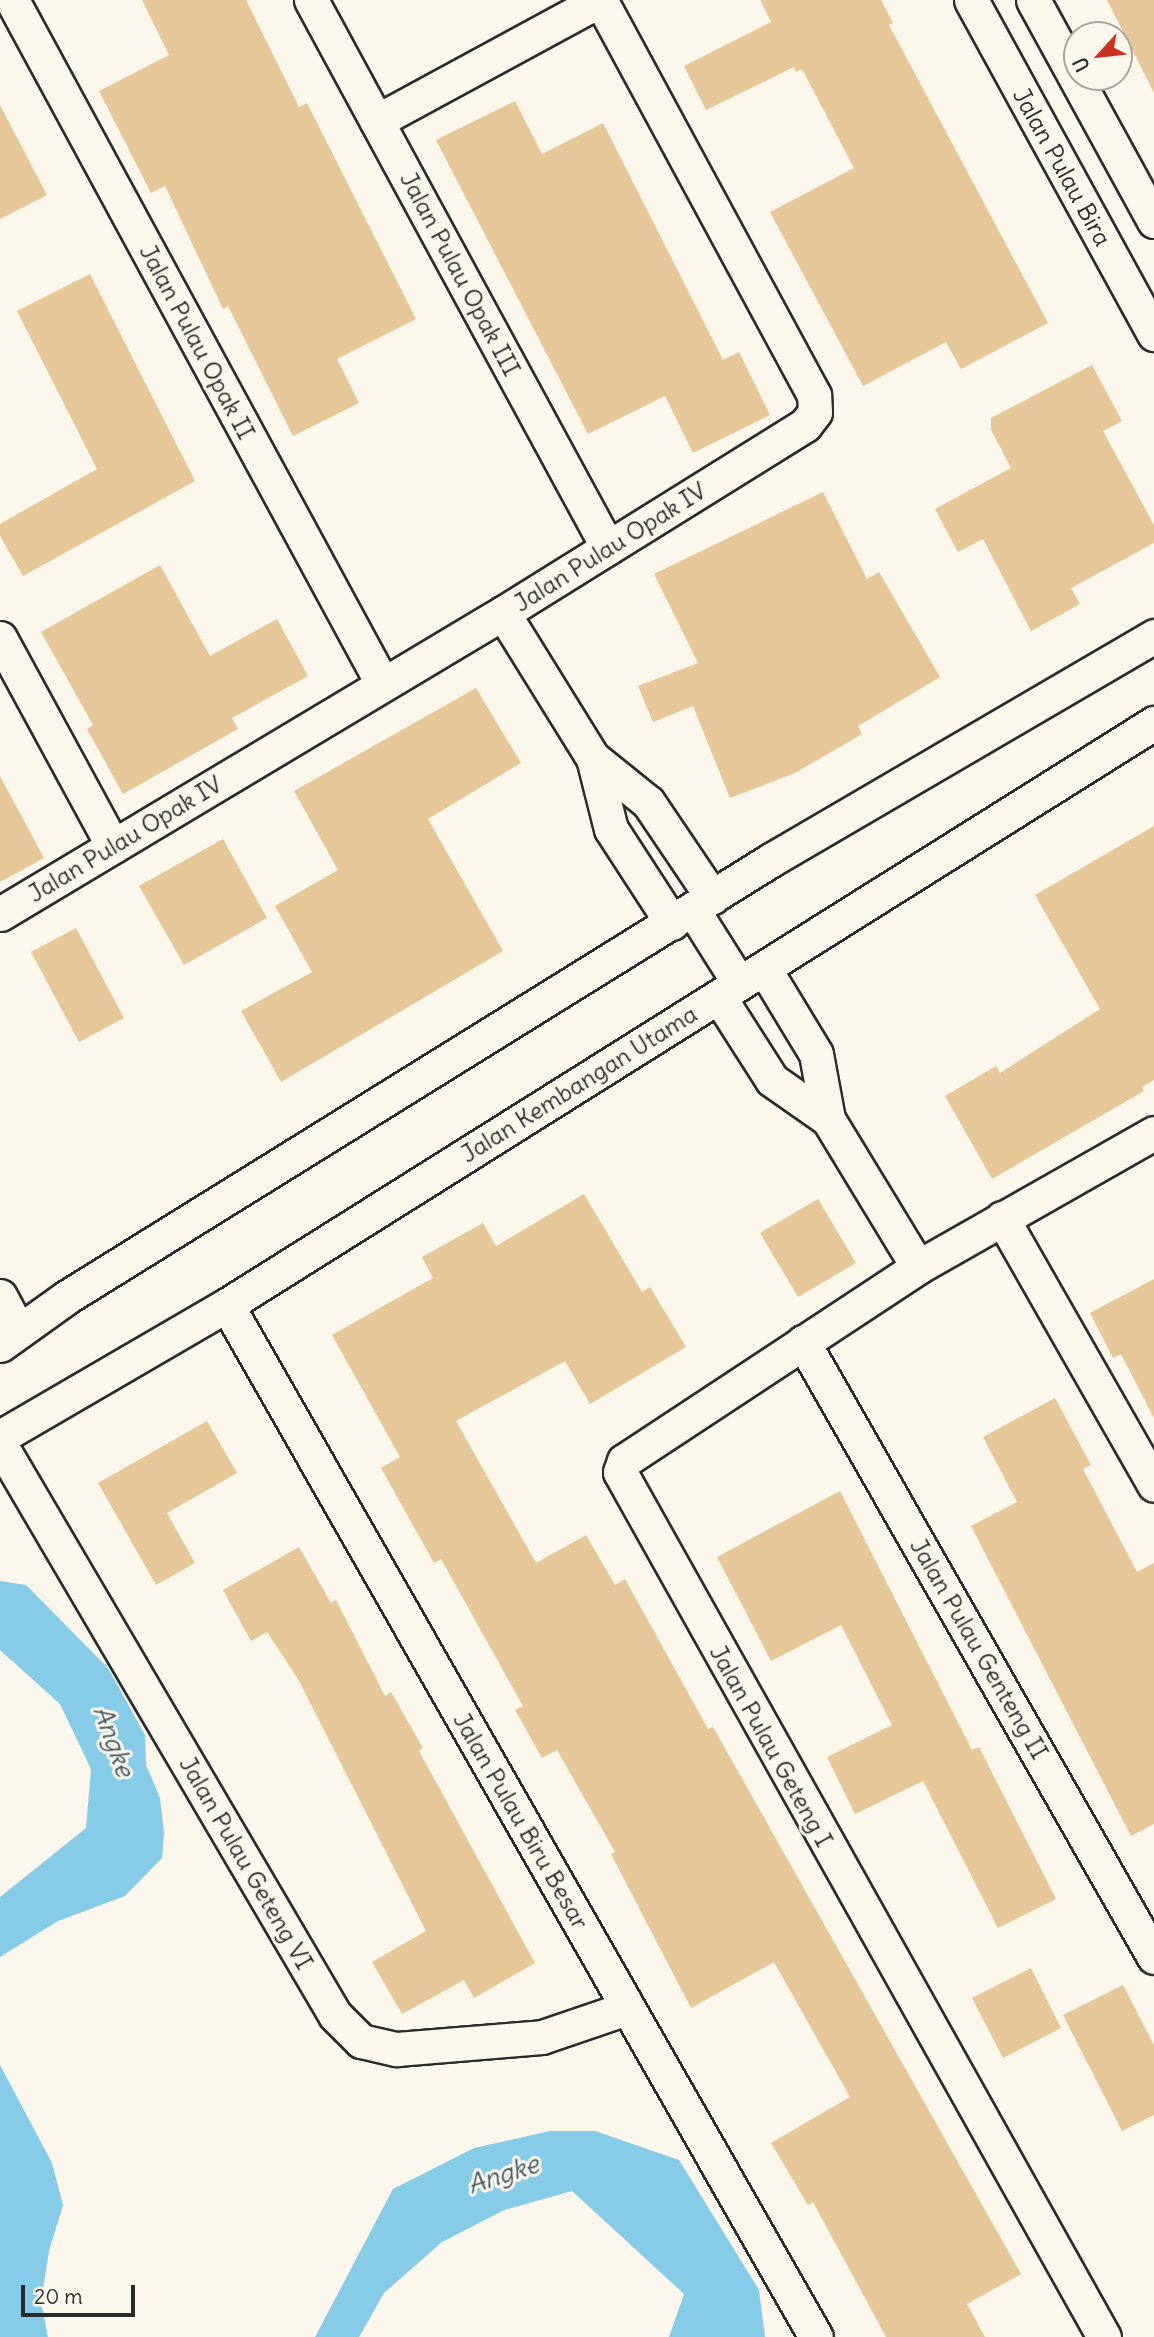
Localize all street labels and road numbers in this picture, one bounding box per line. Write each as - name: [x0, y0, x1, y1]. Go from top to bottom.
- street label: Jalan Pulau Bira: [1007, 83, 1117, 251]
- street label: Jalan Pulau Opak III: [394, 167, 526, 381]
- street label: Jalan Pulau Opak II: [133, 240, 261, 444]
- street label: Jalan Pulau Opak IV: [509, 476, 711, 618]
- street label: Jalan Pulau Opak IV: [23, 770, 227, 908]
- street label: Jalan Kembangan Utama: [456, 999, 702, 1169]
- street label: Jalan Pulau Genteng II: [904, 1533, 1054, 1765]
- street label: Jalan Pulau Geteng I: [704, 1640, 838, 1852]
- street label: Jalan Pulau Biru Besar: [447, 1708, 595, 1934]
- street label: Jalan Pulau Geteng VI: [173, 1751, 319, 1975]

